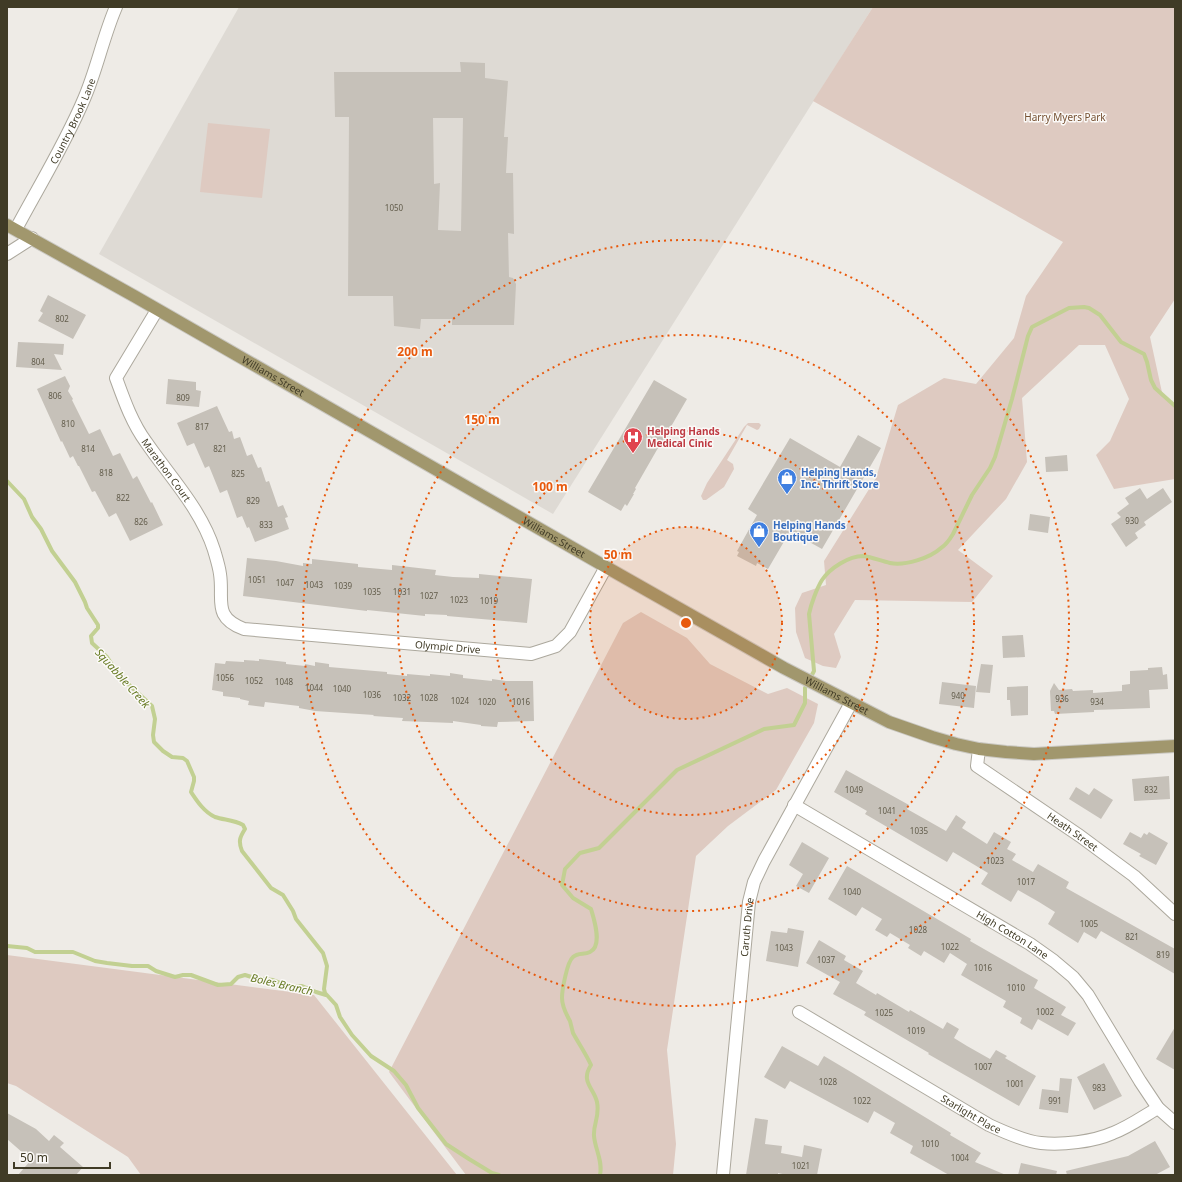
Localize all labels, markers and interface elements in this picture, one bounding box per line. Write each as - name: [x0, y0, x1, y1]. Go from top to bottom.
- street label: Country Brook Lane: [46, 76, 99, 166]
- park label: Harry Myers Park: [1024, 110, 1106, 124]
- house number: 1050: [385, 202, 404, 213]
- house number: 802: [55, 313, 69, 324]
- text: 200 m: [397, 343, 433, 360]
- street label: Williams Street: [239, 352, 307, 400]
- house number: 804: [31, 356, 45, 367]
- house number: 806: [48, 390, 62, 401]
- house number: 809: [176, 392, 190, 403]
- text: 150 m: [464, 411, 500, 428]
- house number: 810: [61, 418, 75, 429]
- house number: 817: [195, 421, 209, 432]
- place label: Helping Hands Medical Cinic: [647, 424, 720, 450]
- hospital icon: Helping Hands Medical Cinic: [622, 426, 644, 454]
- street label: Marathon Court: [139, 436, 195, 505]
- house number: 814: [81, 443, 95, 454]
- house number: 821: [213, 443, 227, 454]
- place label: Helping Hands, Inc. Thrift Store: [801, 465, 879, 491]
- house number: 818: [99, 467, 113, 478]
- shop icon: Helping Hands, Inc. Thrift Store: [776, 467, 798, 495]
- house number: 825: [231, 468, 245, 479]
- text: 100 m: [532, 478, 568, 495]
- house number: 822: [116, 492, 130, 503]
- house number: 829: [246, 495, 260, 506]
- street label: Williams Street: [520, 514, 588, 561]
- house number: 930: [1125, 515, 1139, 526]
- house number: 826: [134, 516, 148, 527]
- place label: Helping Hands Boutique: [773, 518, 846, 544]
- house number: 833: [259, 519, 273, 530]
- shop icon: Helping Hands Boutique: [748, 520, 770, 548]
- text: 50 m: [604, 546, 632, 563]
- house number: 1051: [248, 574, 266, 585]
- house number: 1047: [276, 577, 295, 588]
- house number: 1043: [305, 579, 324, 590]
- house number: 1039: [334, 580, 353, 591]
- house number: 1035: [363, 586, 382, 597]
- house number: 1031: [393, 586, 411, 597]
- house number: 1027: [420, 590, 439, 601]
- house number: 1023: [450, 594, 469, 605]
- house number: 1019: [480, 595, 499, 606]
- centre of rings: [679, 616, 693, 630]
- street label: Olympic Drive: [414, 637, 482, 657]
- water label: Squabble Creek: [92, 645, 154, 711]
- house number: 1056: [216, 672, 235, 683]
- street label: Williams Street: [803, 673, 872, 718]
- house number: 1052: [245, 675, 264, 686]
- house number: 1048: [275, 676, 294, 687]
- house number: 1044: [305, 682, 324, 693]
- house number: 1040: [333, 683, 352, 694]
- house number: 1036: [363, 689, 382, 700]
- house number: 940: [951, 690, 965, 701]
- house number: 1032: [393, 692, 412, 703]
- house number: 1028: [420, 692, 439, 703]
- house number: 936: [1055, 693, 1069, 704]
- house number: 1024: [451, 695, 470, 706]
- house number: 1020: [478, 696, 497, 707]
- house number: 1016: [512, 696, 531, 707]
- house number: 934: [1090, 696, 1104, 707]
- house number: 1049: [845, 784, 864, 795]
- house number: 832: [1144, 784, 1158, 795]
- house number: 1041: [878, 805, 896, 816]
- street label: Heath Street: [1044, 809, 1101, 854]
- house number: 1035: [910, 825, 929, 836]
- house number: 1023: [986, 855, 1005, 866]
- house number: 1017: [1017, 876, 1036, 887]
- house number: 1040: [843, 886, 862, 897]
- street label: Caruth Drive: [737, 896, 757, 957]
- street label: High Cotton Lane: [974, 907, 1052, 962]
- house number: 1005: [1080, 918, 1099, 929]
- house number: 1028: [909, 924, 928, 935]
- house number: 821: [1125, 931, 1139, 942]
- house number: 1022: [941, 941, 960, 952]
- house number: 1043: [775, 942, 794, 953]
- house number: 819: [1156, 949, 1170, 960]
- house number: 1037: [817, 954, 836, 965]
- house number: 1016: [974, 962, 993, 973]
- water label: Boles Branch: [249, 970, 315, 998]
- house number: 1010: [1007, 982, 1026, 993]
- house number: 1002: [1036, 1006, 1055, 1017]
- house number: 1025: [875, 1007, 894, 1018]
- house number: 1019: [907, 1025, 926, 1036]
- house number: 1007: [974, 1061, 993, 1072]
- house number: 1028: [819, 1076, 838, 1087]
- house number: 1001: [1006, 1078, 1024, 1089]
- house number: 983: [1092, 1082, 1106, 1093]
- street label: Starlight Place: [938, 1091, 1004, 1137]
- house number: 1022: [853, 1095, 872, 1106]
- house number: 991: [1048, 1095, 1062, 1106]
- house number: 1010: [921, 1138, 940, 1149]
- scale bar: [14, 1144, 110, 1170]
- text: 50 m: [20, 1149, 48, 1166]
- house number: 1004: [951, 1152, 970, 1163]
- house number: 1021: [792, 1160, 810, 1171]

